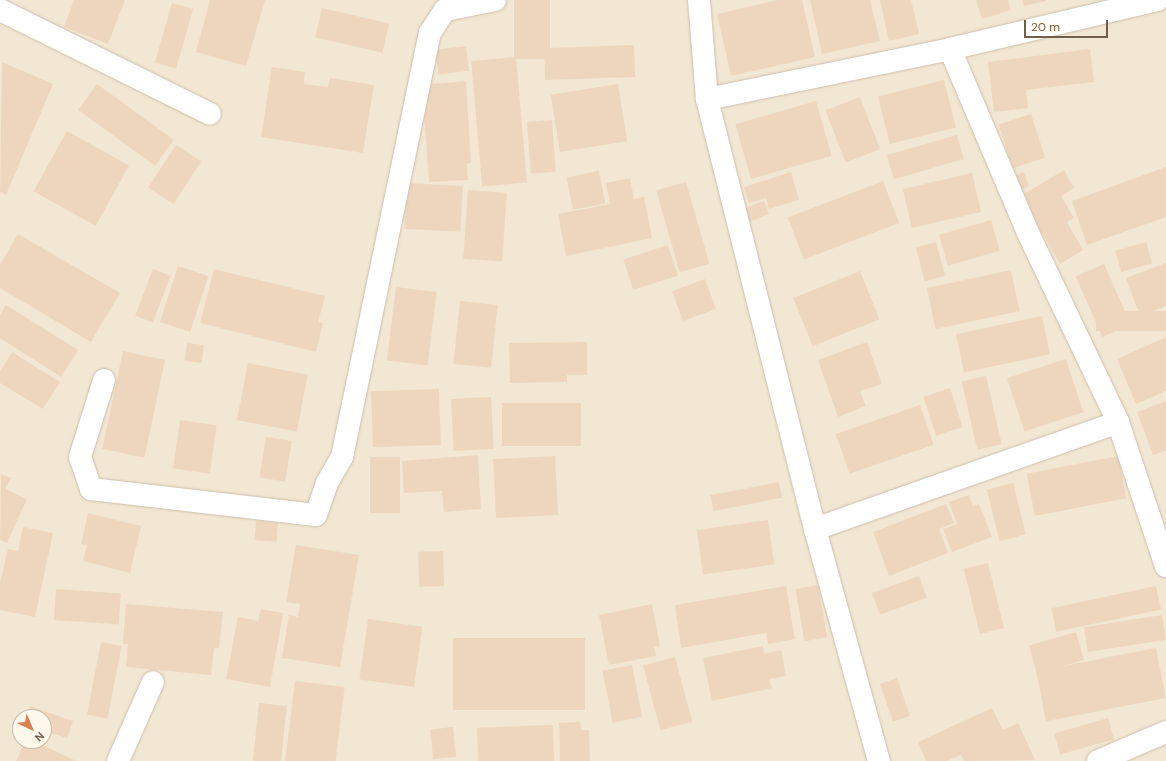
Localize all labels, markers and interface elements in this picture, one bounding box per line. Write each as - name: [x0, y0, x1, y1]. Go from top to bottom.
- scale bar: [1026, 12, 1110, 38]
- text: 20 m: [1031, 19, 1060, 35]
- north arrow: [12, 709, 52, 749]
- text: N: [32, 729, 47, 745]

